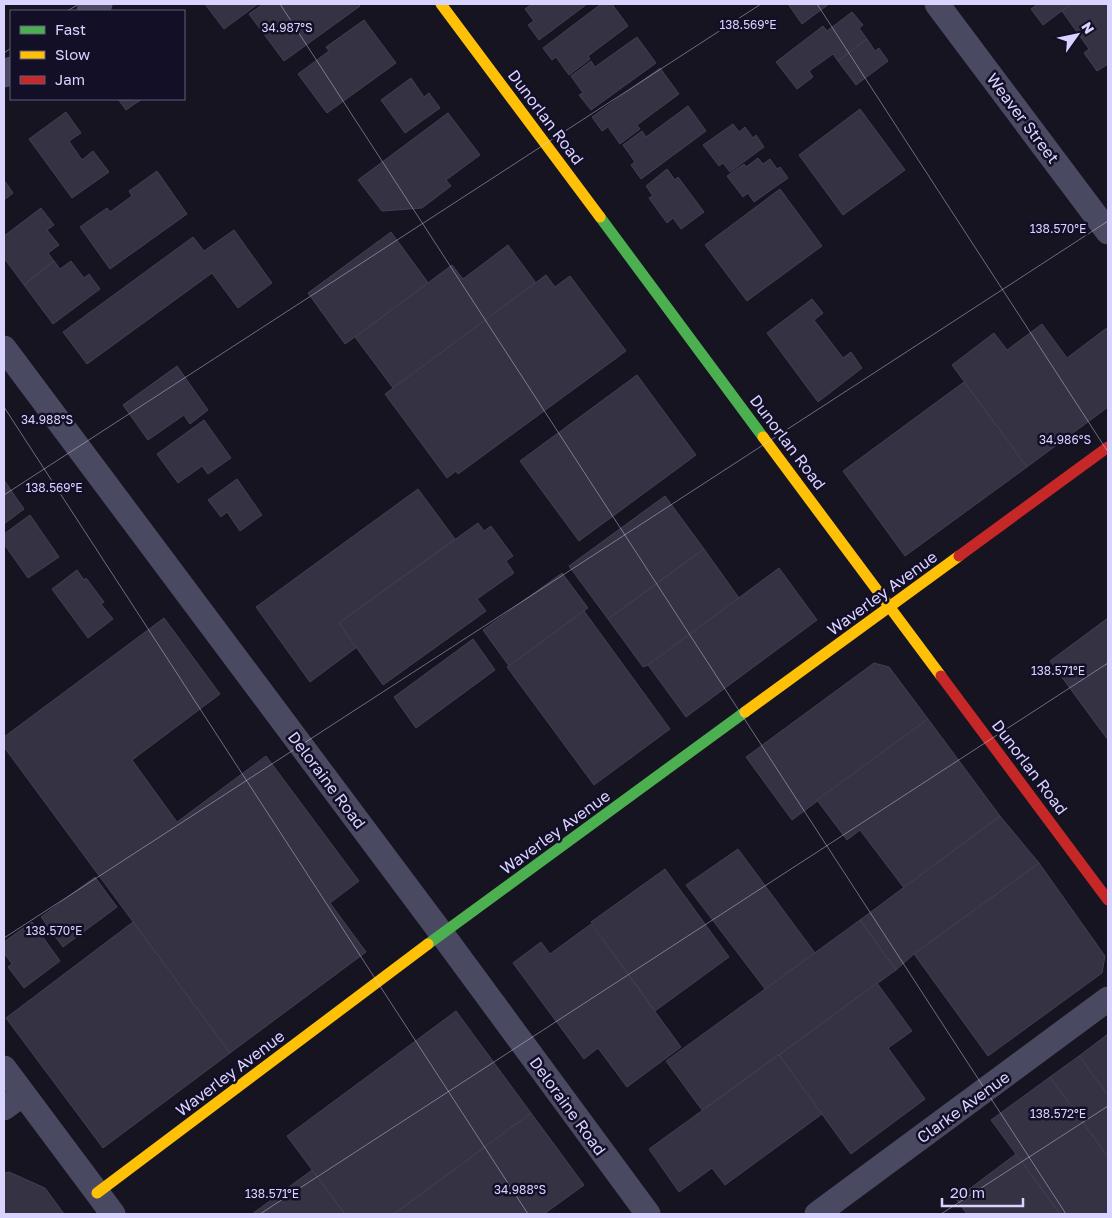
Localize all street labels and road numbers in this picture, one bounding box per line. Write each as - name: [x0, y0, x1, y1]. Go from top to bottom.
- street label: Dunorlan Road: [504, 66, 588, 168]
- street label: Weaver Street: [982, 69, 1064, 167]
- street label: Dunorlan Road: [746, 391, 830, 493]
- street label: Waverley Avenue: [823, 546, 941, 640]
- street label: Dunorlan Road: [988, 716, 1072, 818]
- street label: Deloraine Road: [284, 727, 370, 833]
- street label: Waverley Avenue: [496, 785, 614, 879]
- street label: Waverley Avenue: [172, 1026, 288, 1120]
- street label: Deloraine Road: [526, 1053, 610, 1159]
- street label: Clarke Avenue: [913, 1067, 1013, 1147]

